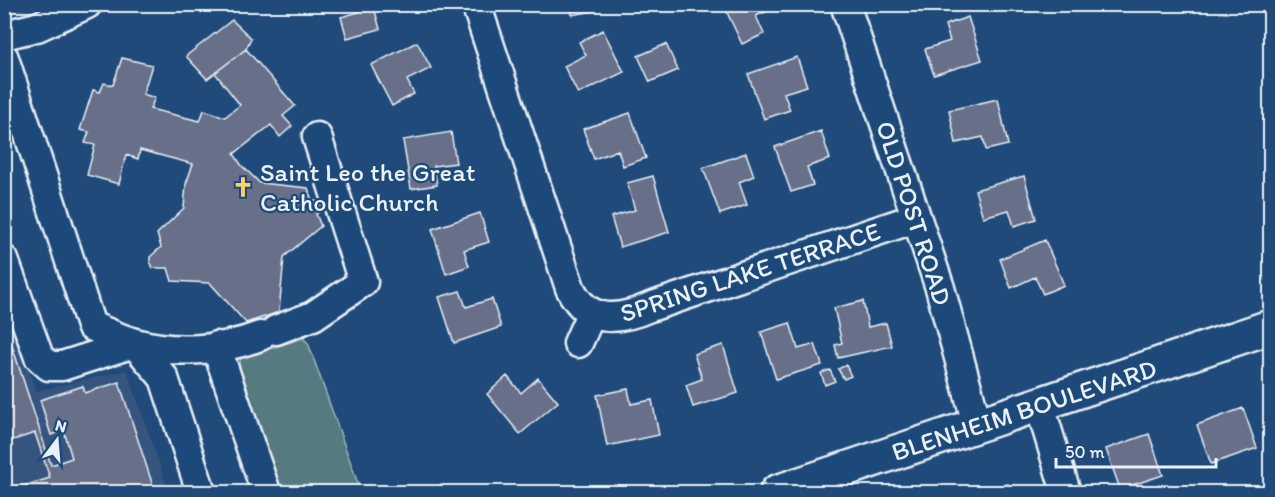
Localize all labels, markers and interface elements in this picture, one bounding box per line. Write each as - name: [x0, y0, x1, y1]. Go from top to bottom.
- street label: OLD POST ROAD: [869, 117, 959, 309]
- place label: Saint Leo the Great Catholic Church: [260, 156, 476, 218]
- church icon: Saint Leo the Great Catholic Church: [231, 175, 255, 199]
- street label: SPRING LAKE TERRACE: [616, 215, 884, 329]
- street label: BLENHEIM BOULEVARD: [887, 352, 1161, 468]
- north arrow: [27, 410, 87, 470]
- text: N: [53, 415, 69, 437]
- scale bar: [1056, 431, 1216, 469]
- text: 50 m: [1065, 441, 1105, 463]

